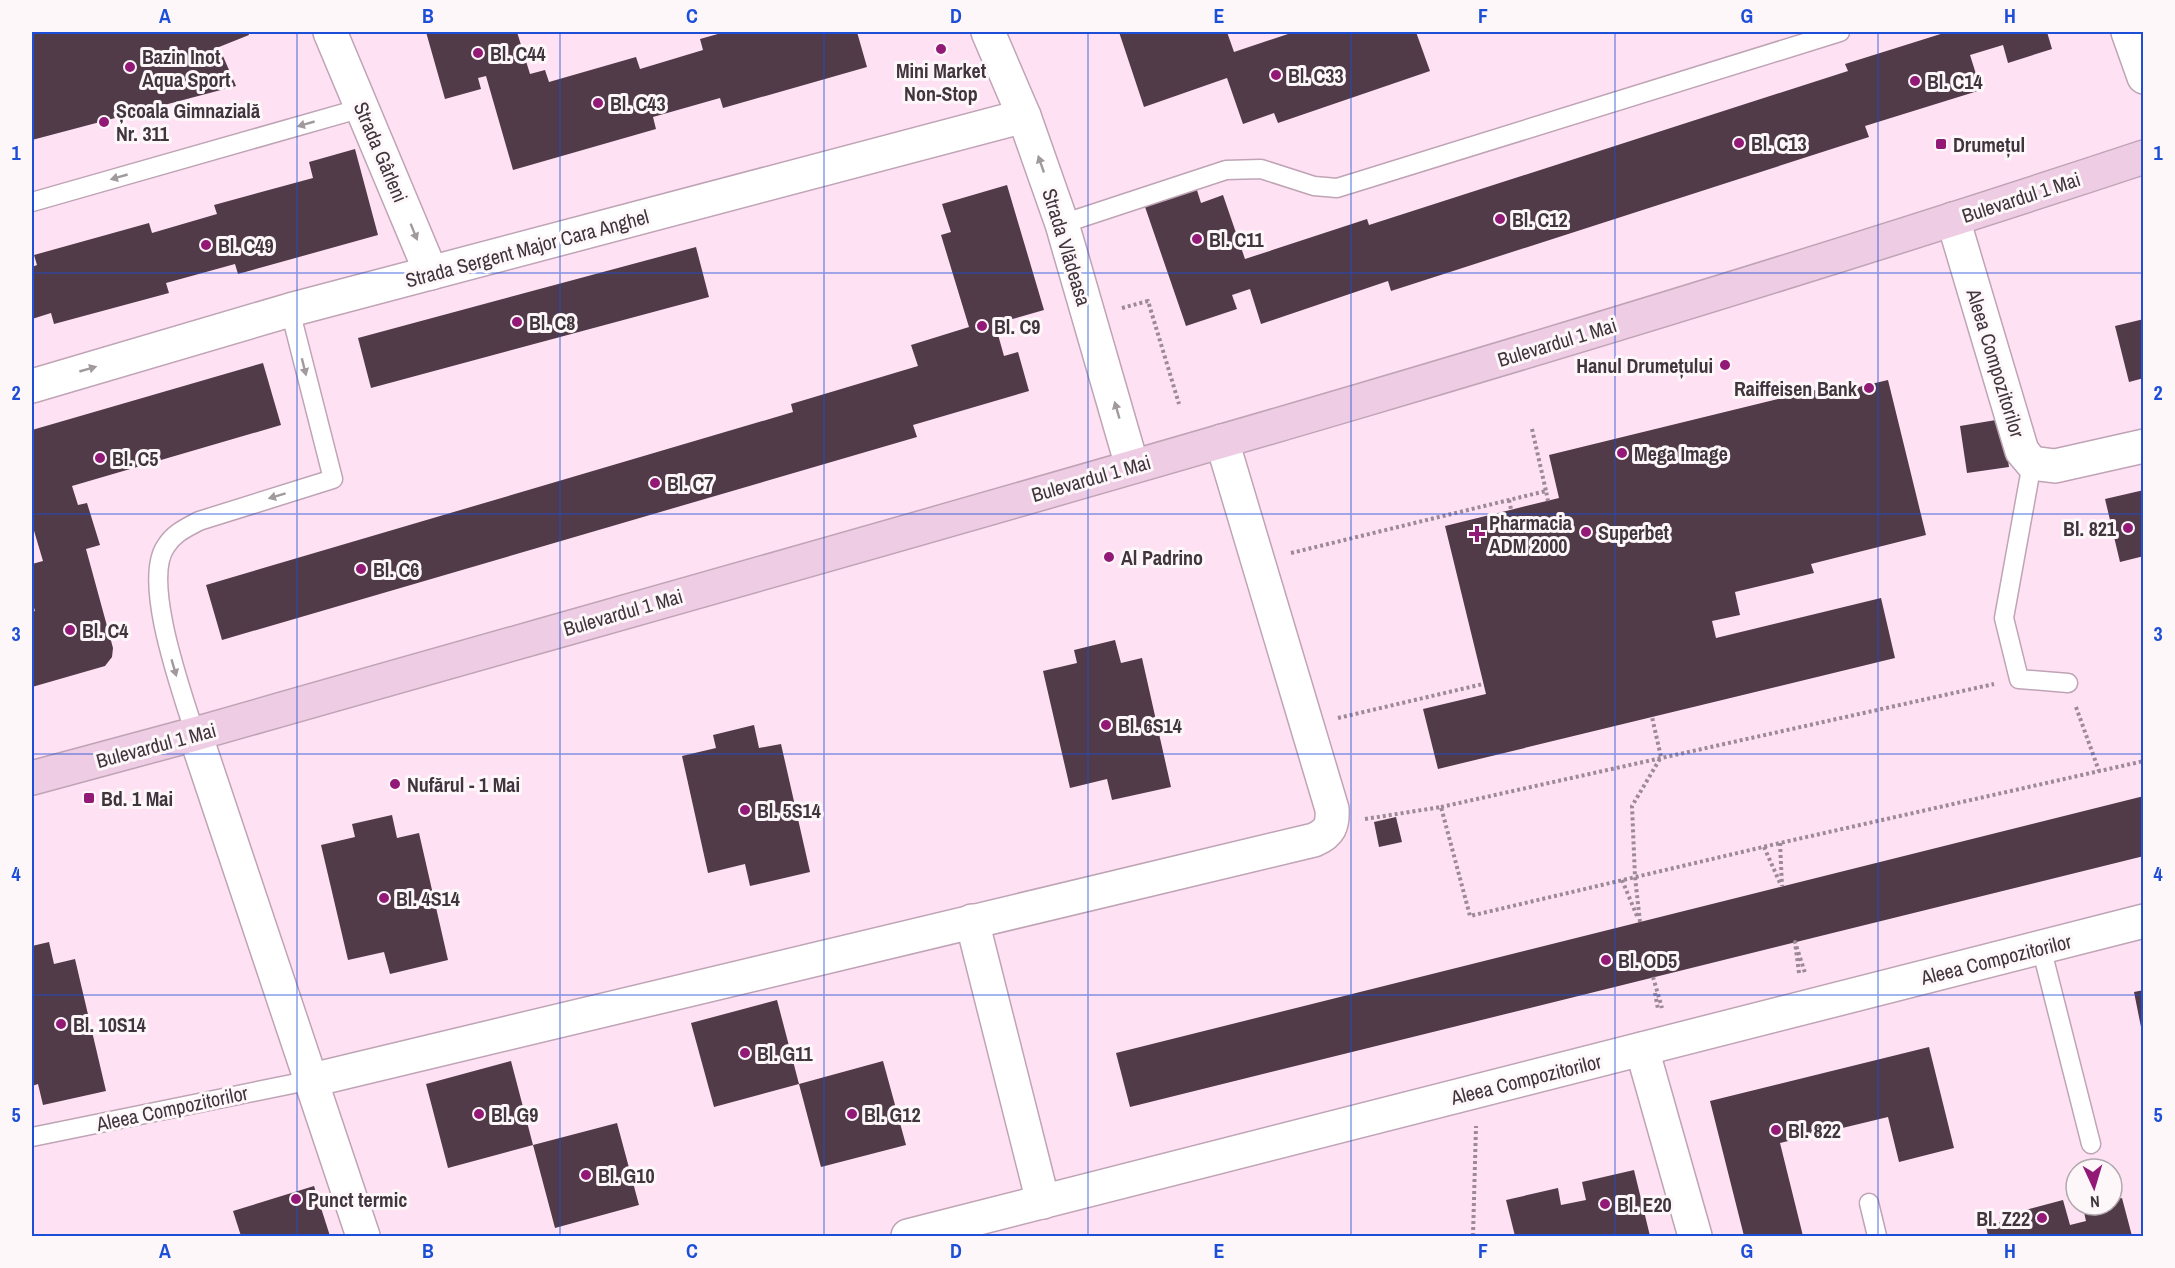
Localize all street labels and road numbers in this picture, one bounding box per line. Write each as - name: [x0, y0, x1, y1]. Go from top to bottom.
- street label: Strada Gârleni: [348, 98, 414, 206]
- street label: Bulevardul 1 Mai: [1958, 165, 2084, 229]
- street label: Strada Vlădeasa: [1036, 185, 1098, 309]
- street label: Strada Sergent Major Cara Anghel: [402, 203, 652, 293]
- street label: Aleea Compozitorilor: [1960, 284, 2032, 441]
- street label: Bulevardul 1 Mai: [1494, 311, 1620, 373]
- street label: Bulevardul 1 Mai: [1028, 448, 1154, 508]
- street label: Bulevardul 1 Mai: [560, 582, 686, 642]
- street label: Bulevardul 1 Mai: [93, 716, 219, 774]
- street label: Aleea Compozitorilor: [1917, 927, 2075, 991]
- street label: Aleea Compozitorilor: [1447, 1047, 1605, 1111]
- street label: Aleea Compozitorilor: [93, 1079, 251, 1137]

